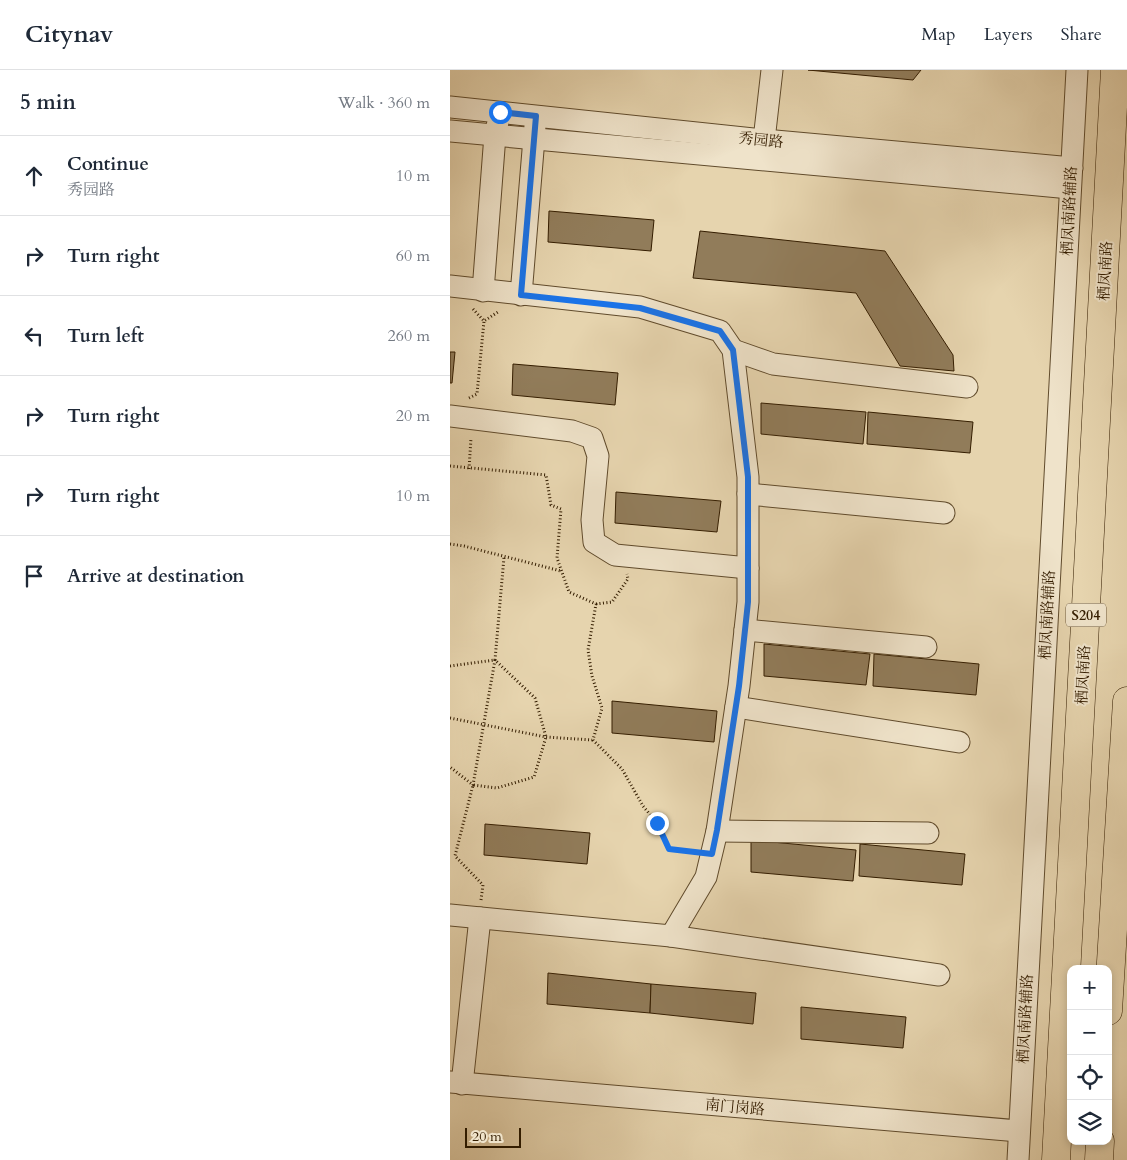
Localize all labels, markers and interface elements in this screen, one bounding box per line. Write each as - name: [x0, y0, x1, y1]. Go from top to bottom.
- text: Citynav: [25, 18, 113, 51]
- text: Map: [921, 22, 956, 47]
- text: Layers: [984, 22, 1033, 47]
- text: Share: [1061, 22, 1102, 47]
- text: 5 min: [20, 88, 76, 117]
- text: Walk · 360 m: [338, 92, 430, 114]
- route start: [489, 101, 512, 124]
- street label: 秀园路: [738, 128, 784, 152]
- text: Continue: [67, 151, 149, 177]
- icon: ahead: [20, 162, 48, 190]
- text: 10 m: [396, 165, 430, 187]
- street label: 栖凤南路辅路: [1057, 166, 1081, 256]
- text: 秀园路: [67, 179, 115, 201]
- street label: 栖凤南路: [1093, 241, 1117, 301]
- icon: right: [20, 242, 48, 270]
- text: Turn right: [67, 243, 159, 269]
- text: 60 m: [396, 245, 430, 267]
- icon: left: [20, 322, 48, 350]
- text: Turn left: [67, 323, 144, 349]
- text: 260 m: [388, 325, 430, 347]
- icon: right: [20, 402, 48, 430]
- text: Turn right: [67, 403, 159, 429]
- text: 20 m: [396, 405, 430, 427]
- icon: right: [20, 482, 48, 510]
- text: Turn right: [67, 483, 159, 509]
- text: 10 m: [396, 485, 430, 507]
- icon: arrive: [20, 562, 48, 590]
- text: Arrive at destination: [67, 563, 244, 589]
- street label: 栖凤南路辅路: [1035, 570, 1059, 660]
- road number: S204: [1066, 604, 1106, 626]
- street label: 栖凤南路: [1071, 645, 1095, 705]
- route end: [646, 812, 669, 835]
- map controls: [1067, 965, 1112, 1145]
- button: +: [1067, 965, 1112, 1010]
- street label: 栖凤南路辅路: [1013, 974, 1037, 1064]
- button: −: [1067, 1010, 1112, 1055]
- button: locate: [1067, 1055, 1112, 1100]
- street label: 南门岗路: [704, 1094, 766, 1120]
- button: layers: [1067, 1100, 1112, 1145]
- scale bar: [465, 1125, 521, 1148]
- text: 20 m: [472, 1127, 502, 1146]

